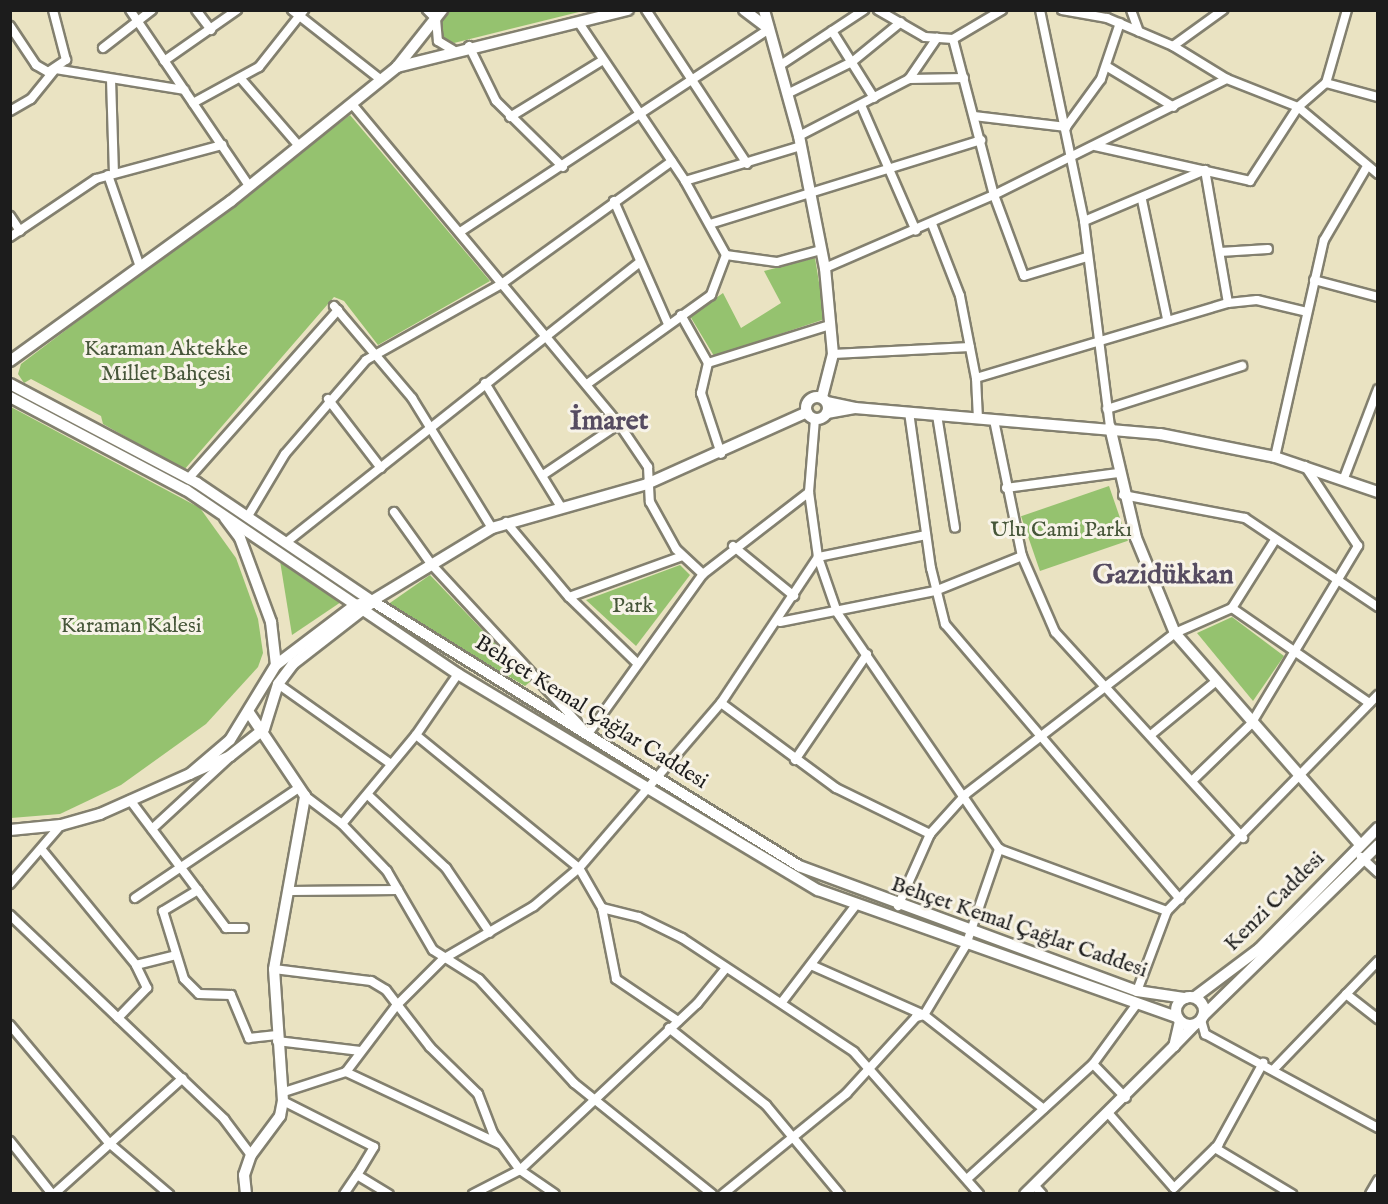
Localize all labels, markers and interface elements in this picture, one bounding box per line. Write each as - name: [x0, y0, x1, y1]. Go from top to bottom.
- park label: Karaman Aktekke Millet Bahçesi: [84, 336, 248, 388]
- district label: İmaret: [570, 405, 648, 439]
- park label: Ulu Cami Parkı: [990, 518, 1132, 544]
- district label: Gazidükkan: [1092, 559, 1234, 593]
- park label: Park: [612, 594, 654, 620]
- park label: Karaman Kalesi: [60, 614, 202, 640]
- street label: Behçet Kemal Çağlar Caddesi: [470, 630, 712, 796]
- street label: Kenzi Caddesi: [1219, 846, 1331, 958]
- street label: Behçet Kemal Çağlar Caddesi: [887, 872, 1151, 984]

